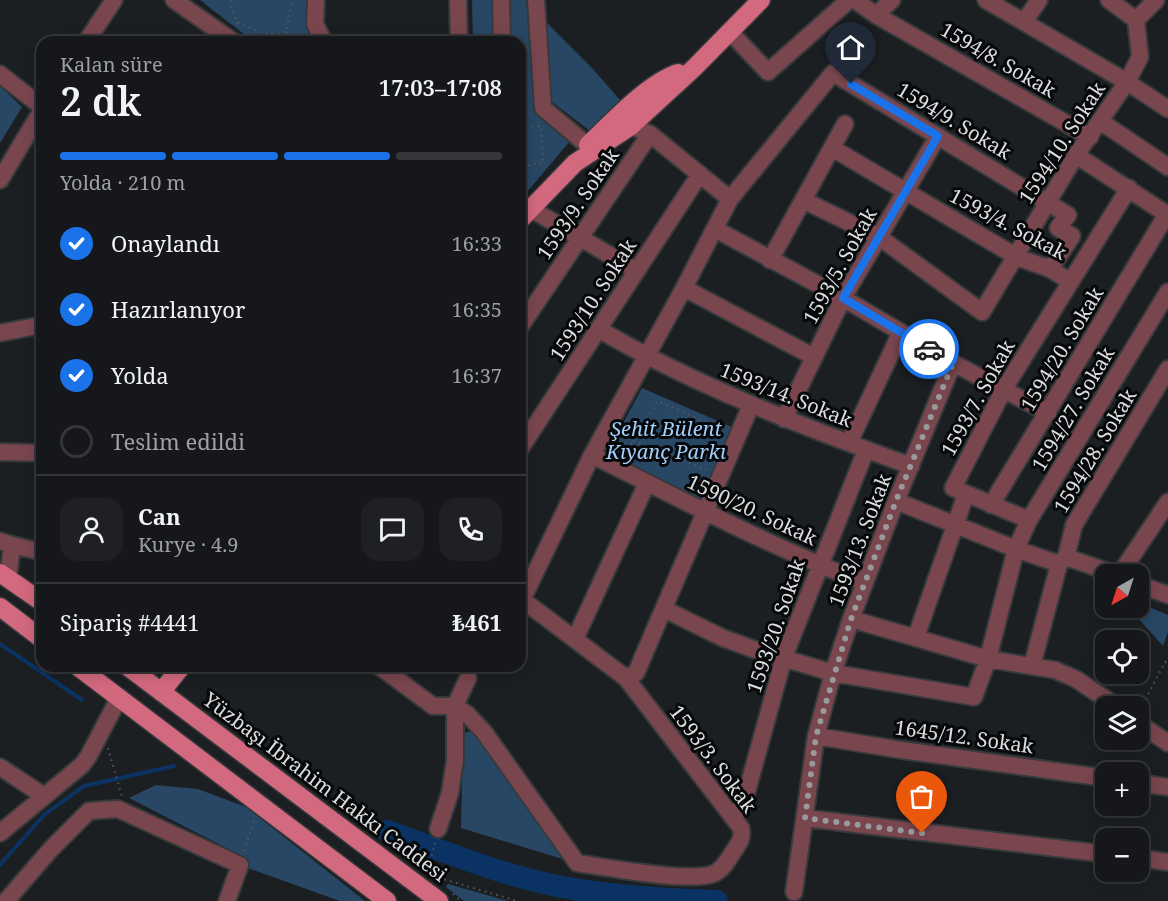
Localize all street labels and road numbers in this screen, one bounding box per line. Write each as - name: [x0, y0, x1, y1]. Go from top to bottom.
- street label: 1594/8. Sokak: [936, 16, 1061, 104]
- street label: 1594/9. Sokak: [892, 76, 1017, 165]
- street label: 1594/10. Sokak: [1012, 76, 1111, 209]
- street label: 1593/9. Sokak: [530, 142, 625, 265]
- street label: 1593/4. Sokak: [945, 181, 1072, 266]
- street label: 1593/5. Sokak: [796, 203, 883, 329]
- street label: 1593/10. Sokak: [543, 233, 642, 366]
- street label: 1594/20. Sokak: [1014, 281, 1109, 416]
- street label: 1593/7. Sokak: [934, 335, 1021, 461]
- street label: 1594/27. Sokak: [1025, 341, 1120, 476]
- street label: 1593/14. Sokak: [716, 356, 856, 433]
- street label: 1594/28. Sokak: [1047, 383, 1142, 518]
- street label: 1590/20. Sokak: [683, 468, 822, 552]
- street label: 1593/13. Sokak: [822, 469, 897, 610]
- street label: 1593/20. Sokak: [740, 555, 811, 696]
- street label: Yüzbaşı İbrahim Hakkı Caddesi: [197, 685, 453, 888]
- street label: 1593/3. Sokak: [664, 699, 763, 819]
- street label: 1645/12. Sokak: [893, 713, 1036, 760]

